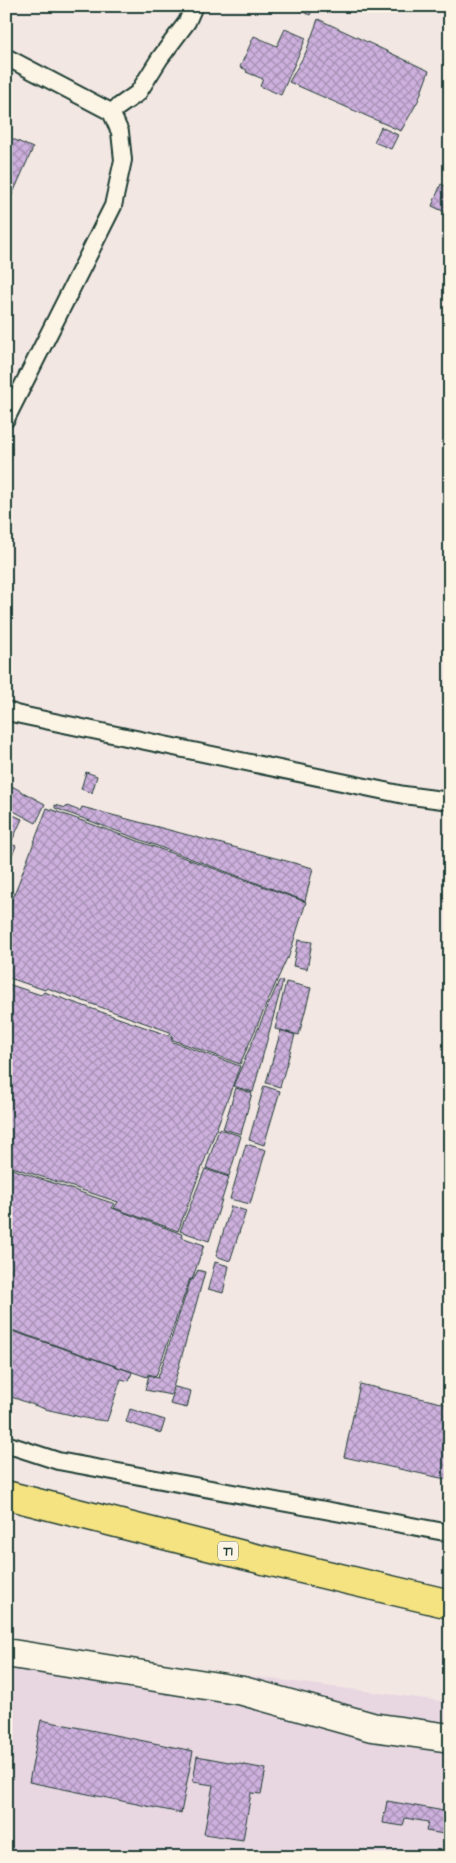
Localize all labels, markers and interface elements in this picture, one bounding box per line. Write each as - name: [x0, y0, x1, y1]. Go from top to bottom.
- road number: T1: [218, 1542, 238, 1560]

